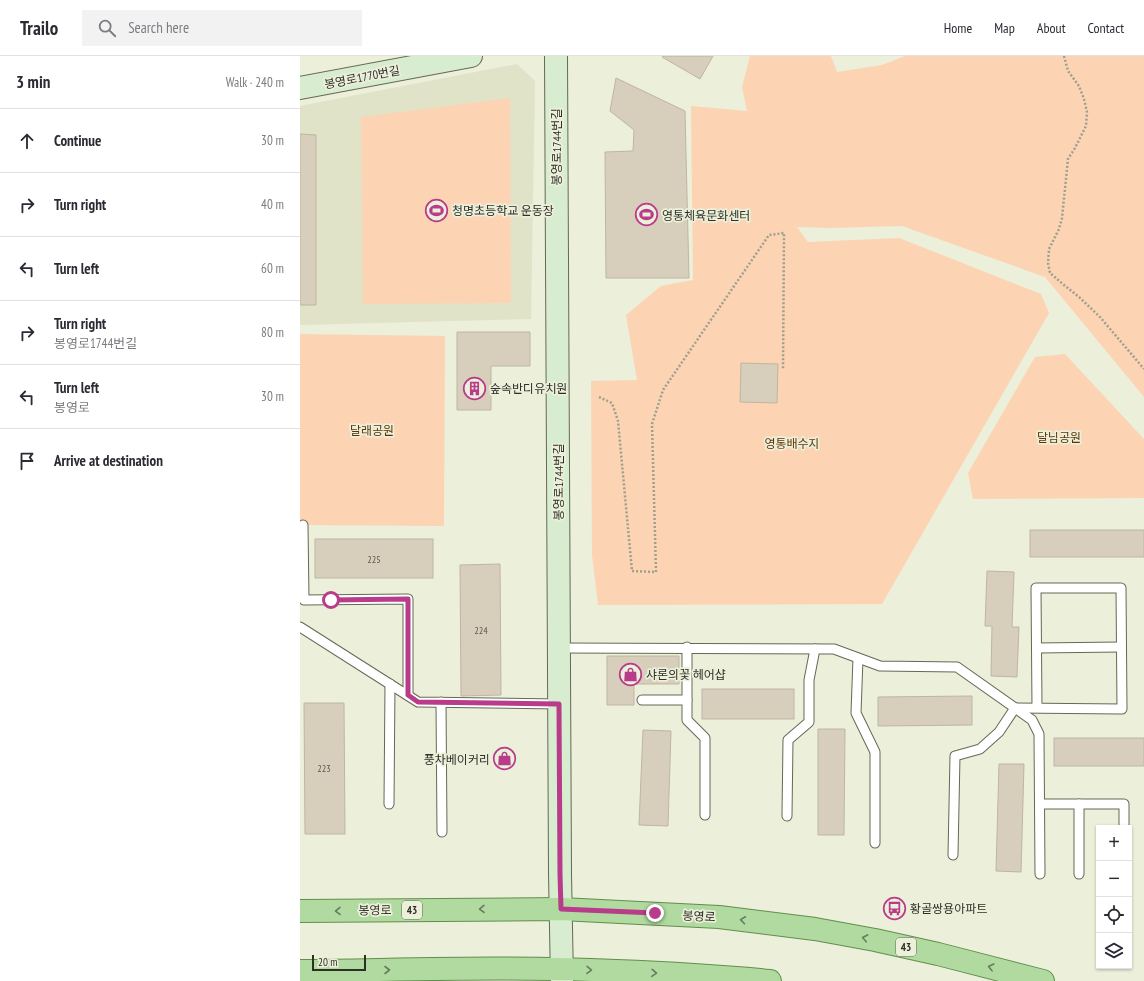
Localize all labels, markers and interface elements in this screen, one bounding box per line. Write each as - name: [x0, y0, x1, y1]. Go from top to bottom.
- search box: [82, 10, 362, 46]
- text: Trailo: [20, 16, 58, 40]
- icon: search: [96, 17, 118, 39]
- text: Search here: [128, 18, 189, 37]
- text: Home: [944, 19, 972, 37]
- text: Map: [994, 19, 1015, 37]
- text: About: [1037, 19, 1066, 37]
- text: Contact: [1088, 19, 1124, 37]
- street label: 봉영로1770번길: [323, 62, 401, 92]
- text: 3 min: [16, 71, 50, 93]
- text: Walk · 240 m: [226, 74, 284, 91]
- street label: 봉영로1744번길: [549, 109, 564, 185]
- icon: ahead: [16, 130, 38, 152]
- text: Continue: [54, 131, 101, 150]
- text: 30 m: [261, 132, 284, 149]
- icon: right: [16, 194, 38, 216]
- text: Turn right: [54, 195, 106, 214]
- text: 40 m: [261, 196, 284, 213]
- sports icon: 청명초등학교 운동장: [423, 197, 449, 223]
- sports icon: 영통체육문화센터: [634, 202, 660, 228]
- place label: 청명초등학교 운동장: [452, 203, 554, 218]
- place label: 영통체육문화센터: [662, 208, 750, 223]
- icon: left: [16, 258, 38, 280]
- text: Turn left: [54, 259, 99, 278]
- text: 60 m: [261, 260, 284, 277]
- text: Turn right: [54, 314, 106, 333]
- icon: right: [16, 322, 38, 344]
- text: 80 m: [261, 324, 284, 341]
- text: 봉영로1744번길: [54, 335, 137, 352]
- building icon: 숲속반디유치원: [461, 375, 487, 401]
- text: Turn left: [54, 378, 99, 397]
- place label: 숲속반디유치원: [490, 381, 567, 396]
- icon: left: [16, 386, 38, 408]
- text: 30 m: [261, 388, 284, 405]
- text: 봉영로: [54, 399, 90, 416]
- park label: 달래공원: [350, 423, 394, 438]
- park label: 달님공원: [1037, 430, 1081, 445]
- park label: 영통배수지: [764, 436, 820, 451]
- street label: 봉영로1744번길: [551, 444, 566, 520]
- icon: arrive: [16, 450, 38, 472]
- text: Arrive at destination: [54, 451, 163, 470]
- house number: 225: [367, 553, 381, 566]
- route start: [322, 591, 340, 609]
- house number: 224: [474, 624, 488, 637]
- shop icon: 샤론의꽃 헤어샵: [618, 661, 644, 687]
- place label: 샤론의꽃 헤어샵: [646, 667, 726, 682]
- shop icon: 풍차베이커리: [492, 746, 518, 772]
- place label: 풍차베이커리: [424, 752, 490, 767]
- house number: 223: [317, 762, 331, 775]
- map controls: [1096, 825, 1132, 969]
- button: +: [1096, 825, 1132, 861]
- button: −: [1096, 861, 1132, 897]
- bus stop icon: 황골쌍용아파트: [882, 895, 908, 921]
- button: locate: [1096, 897, 1132, 933]
- road number: 43: [402, 901, 422, 919]
- place label: 황골쌍용아파트: [910, 901, 987, 916]
- street label: 봉영로: [358, 902, 392, 918]
- route end: [646, 904, 664, 922]
- one-way arrow: [479, 905, 485, 913]
- one-way arrow: [335, 907, 341, 915]
- street label: 봉영로: [682, 908, 716, 924]
- one-way arrow: [740, 916, 746, 925]
- button: layers: [1096, 933, 1132, 969]
- one-way arrow: [861, 935, 868, 943]
- road number: 43: [896, 938, 916, 956]
- scale bar: [312, 953, 366, 972]
- text: 20 m: [318, 955, 337, 969]
- one-way arrow: [988, 964, 995, 972]
- one-way arrow: [384, 966, 390, 974]
- one-way arrow: [586, 966, 592, 974]
- one-way arrow: [651, 968, 657, 977]

